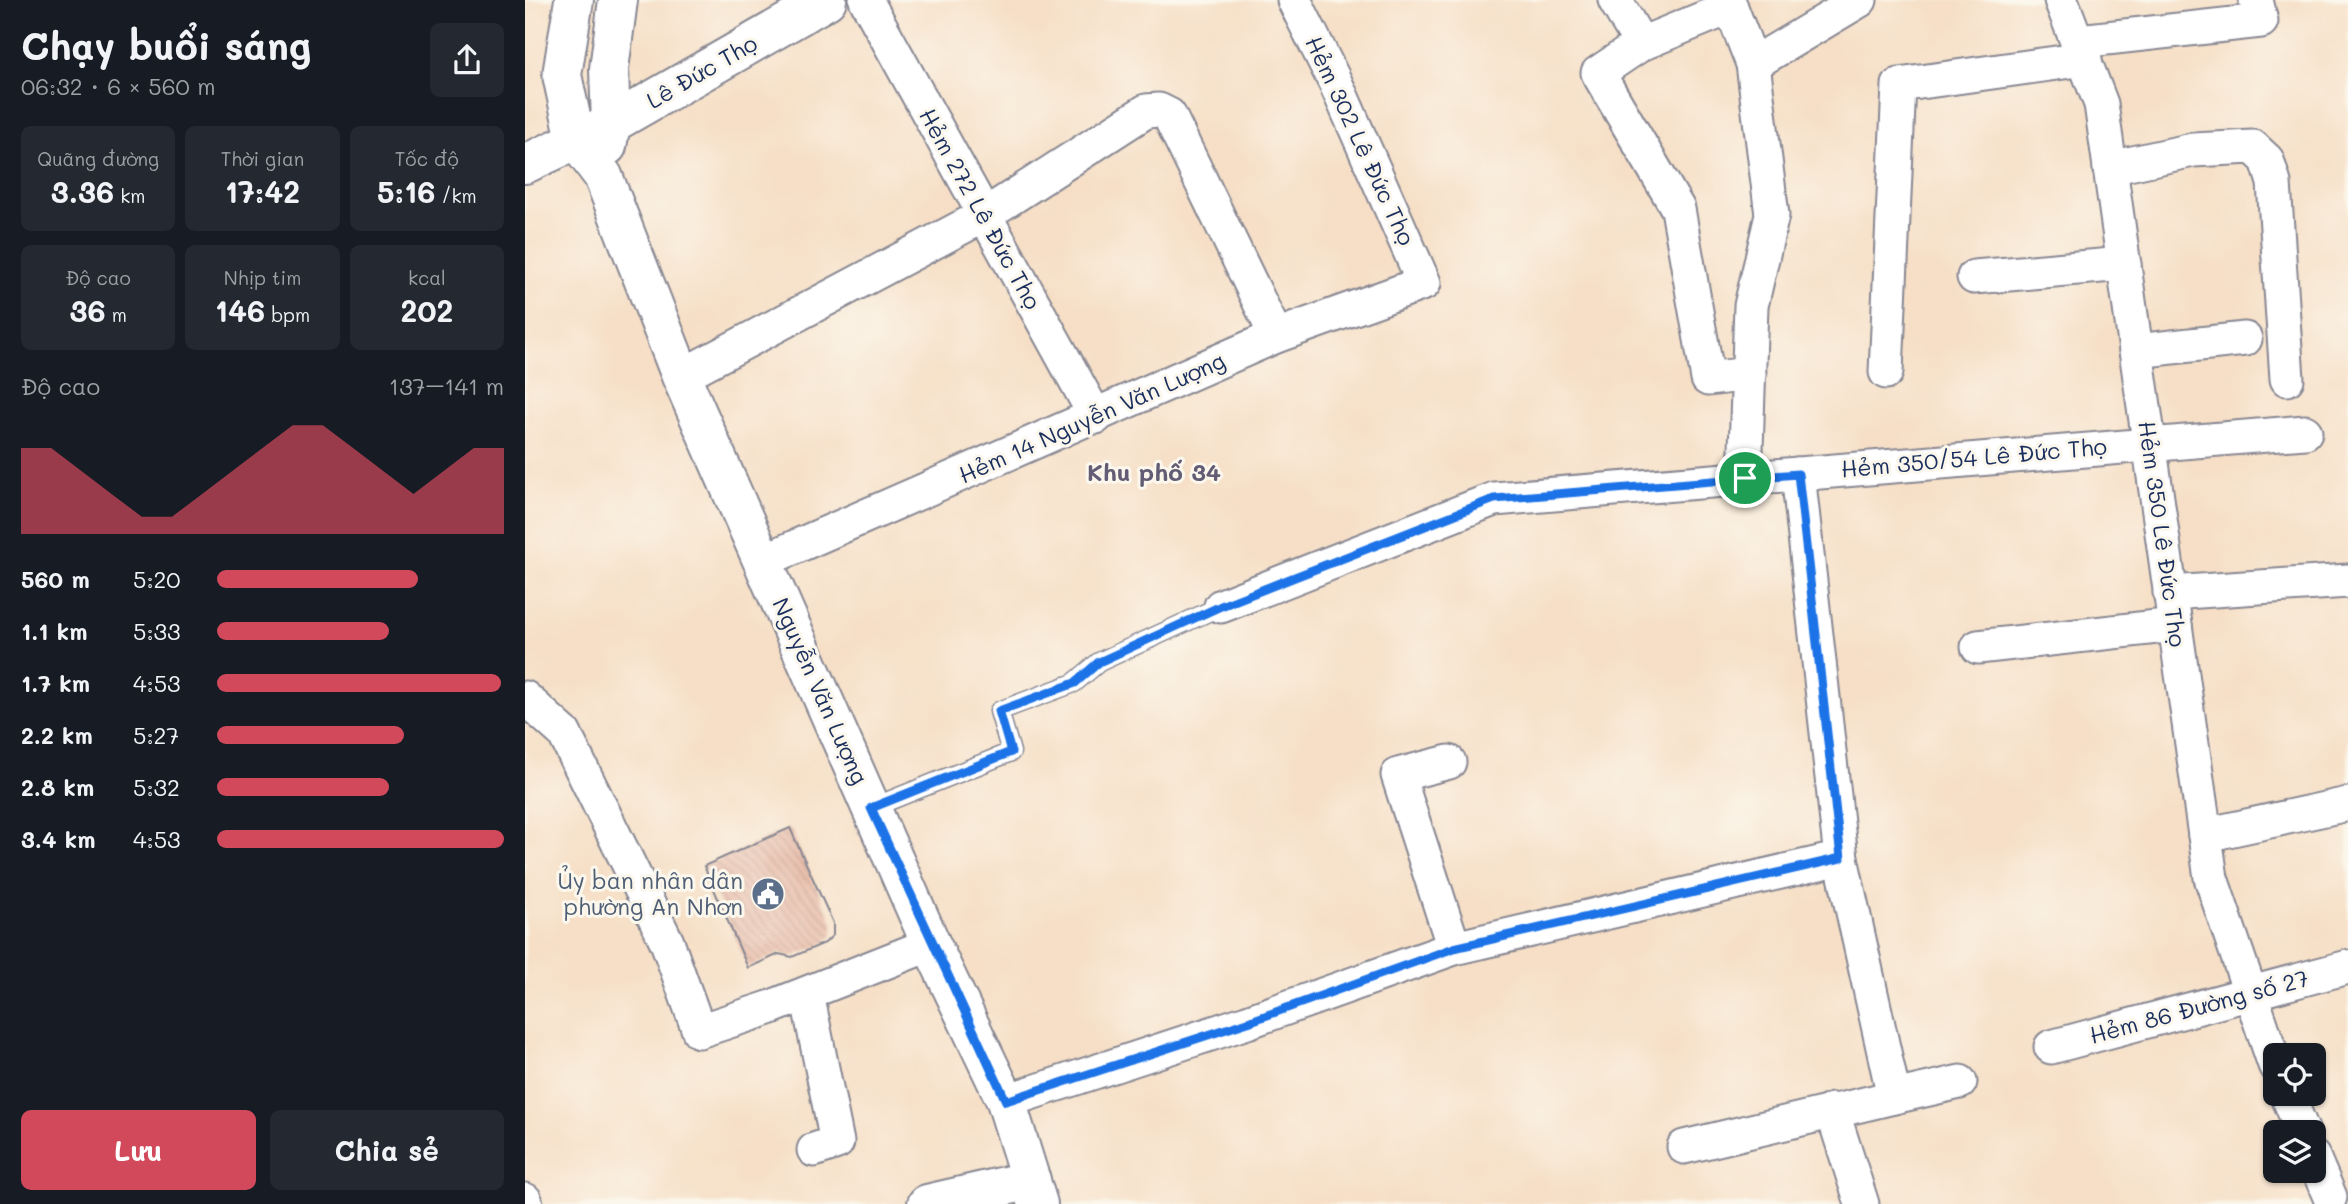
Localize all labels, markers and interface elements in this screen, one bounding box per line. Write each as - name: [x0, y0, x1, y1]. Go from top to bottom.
- text: Chạy buổi sáng: [21, 20, 311, 70]
- button: share: [430, 23, 504, 97]
- street label: Lê Đức Thọ: [641, 27, 762, 115]
- street label: Hẻm 302 Lê Đức Thọ: [1299, 31, 1423, 250]
- text: 06:32 · 6 × 560 m: [21, 71, 215, 101]
- street label: Hẻm 272 Lê Đức Thọ: [913, 103, 1049, 314]
- text: Quãng đường: [37, 146, 159, 171]
- text: Thời gian: [221, 146, 304, 171]
- text: Tốc độ: [395, 146, 459, 171]
- text: 3.36: [51, 171, 114, 211]
- text: 17:42: [225, 171, 300, 211]
- text: 5:16: [377, 171, 435, 211]
- text: km: [114, 183, 146, 208]
- text: /km: [435, 183, 477, 208]
- text: Độ cao: [66, 265, 131, 290]
- text: Nhịp tim: [224, 265, 301, 290]
- text: kcal: [408, 265, 446, 290]
- text: 36: [69, 290, 106, 330]
- text: 146: [215, 290, 265, 330]
- text: 202: [400, 290, 453, 330]
- text: m: [106, 302, 127, 327]
- text: bpm: [265, 302, 310, 327]
- street label: Hẻm 14 Nguyễn Văn Lượng: [954, 345, 1229, 489]
- text: Độ cao: [21, 371, 100, 401]
- text: 137–141 m: [389, 371, 504, 401]
- street label: Hẻm 350 Lê Đức Thọ: [2132, 419, 2194, 649]
- street label: Hẻm 350/54 Lê Đức Thọ: [1840, 430, 2108, 484]
- pin: [1715, 448, 1775, 508]
- district label: Khu phố 34: [1087, 456, 1221, 487]
- icon: arrive: [1726, 459, 1764, 497]
- text: 560 m: [21, 564, 90, 594]
- text: 5:20: [133, 564, 181, 594]
- street label: Nguyễn Văn Lượng: [766, 593, 876, 789]
- text: 1.1 km: [21, 616, 87, 646]
- text: 5:33: [133, 616, 181, 646]
- text: 1.7 km: [21, 668, 90, 698]
- text: 4:53: [133, 668, 181, 698]
- text: 2.2 km: [21, 720, 93, 750]
- text: 5:27: [133, 720, 179, 750]
- text: 2.8 km: [21, 772, 94, 802]
- text: 5:32: [133, 772, 180, 802]
- text: 3.4 km: [21, 824, 95, 854]
- text: 4:53: [133, 824, 181, 854]
- place label: Ủy ban nhân dân phường An Nhơn: [557, 864, 743, 921]
- public building icon: Ủy ban nhân dân phường An Nhơn: [749, 875, 787, 913]
- street label: Hẻm 86 Đường số 27: [2086, 962, 2312, 1050]
- map controls: [2263, 1043, 2326, 1183]
- button: locate: [2263, 1043, 2326, 1106]
- button: Lưu: [21, 1110, 256, 1190]
- button: Chia sẻ: [270, 1110, 504, 1190]
- button: layers: [2263, 1120, 2326, 1183]

